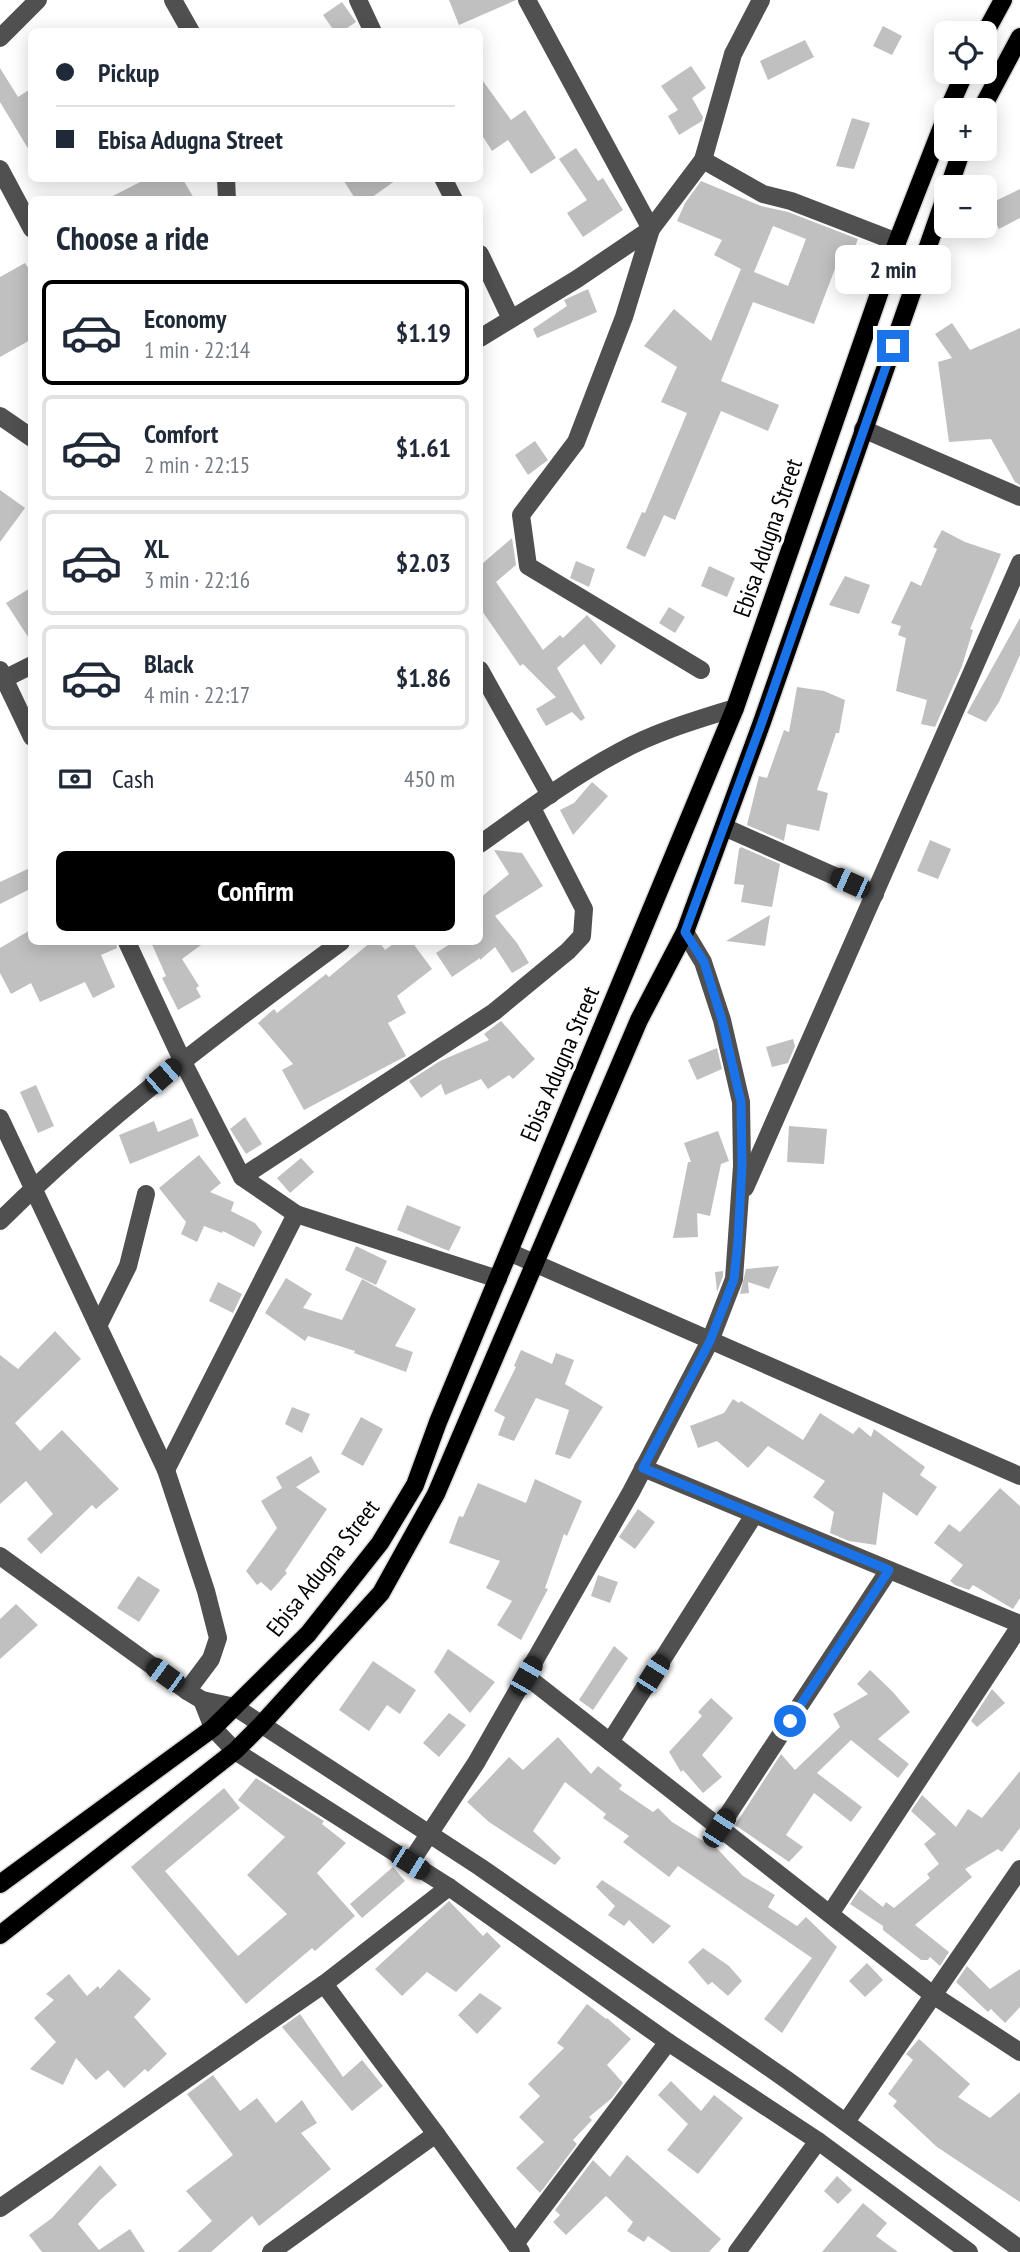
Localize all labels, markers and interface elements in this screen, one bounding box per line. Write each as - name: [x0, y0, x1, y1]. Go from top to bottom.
- map controls: [934, 21, 997, 238]
- button: locate: [934, 21, 997, 84]
- text: Pickup: [98, 56, 159, 89]
- button: +: [934, 98, 997, 161]
- text: Ebisa Adugna Street: [98, 123, 283, 156]
- button: −: [934, 175, 997, 238]
- text: Choose a ride: [56, 217, 209, 259]
- callout: 2 min: [835, 244, 951, 294]
- text: 2 min: [870, 255, 916, 284]
- icon: car: [60, 301, 123, 364]
- text: Economy: [144, 302, 226, 335]
- text: $1.19: [396, 316, 451, 349]
- route end: [877, 330, 909, 362]
- text: 1 min · 22:14: [144, 335, 250, 364]
- icon: car: [60, 416, 123, 479]
- text: Comfort: [144, 417, 218, 450]
- text: $1.61: [396, 431, 451, 464]
- text: 2 min · 22:15: [144, 450, 250, 479]
- street label: Ebisa Adugna Street: [726, 454, 809, 621]
- icon: car: [60, 531, 123, 594]
- text: XL: [144, 532, 169, 565]
- text: $2.03: [396, 546, 451, 579]
- text: 3 min · 22:16: [144, 565, 250, 594]
- icon: car: [60, 646, 123, 709]
- text: Black: [144, 647, 194, 680]
- text: $1.86: [396, 661, 451, 694]
- text: 4 min · 22:17: [144, 680, 250, 709]
- icon: cash: [56, 760, 94, 798]
- text: Cash: [112, 762, 154, 795]
- text: 450 m: [404, 764, 455, 793]
- button: Confirm: [56, 851, 455, 931]
- car: [827, 865, 874, 901]
- street label: Ebisa Adugna Street: [513, 981, 606, 1146]
- car: [141, 1054, 186, 1098]
- street label: Ebisa Adugna Street: [259, 1493, 386, 1642]
- car: [633, 1651, 674, 1697]
- car: [507, 1653, 546, 1699]
- car: [142, 1654, 189, 1696]
- route start: [774, 1705, 806, 1737]
- car: [699, 1805, 740, 1851]
- car: [387, 1843, 434, 1883]

